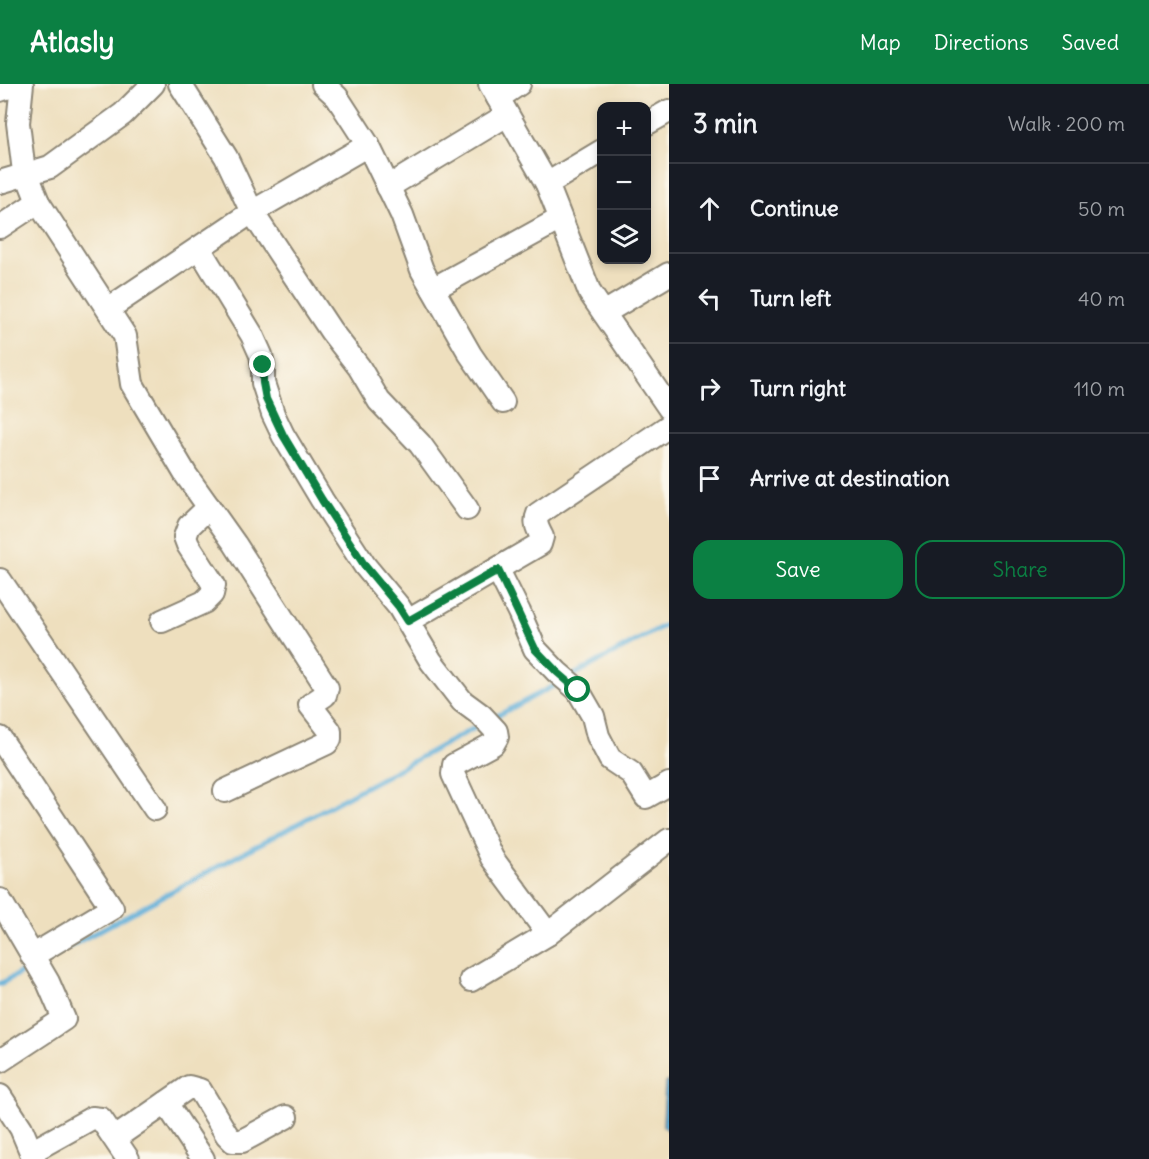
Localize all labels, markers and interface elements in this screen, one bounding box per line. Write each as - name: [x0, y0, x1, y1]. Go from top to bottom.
- text: Atlasly: [30, 24, 114, 60]
- text: Map: [860, 29, 901, 56]
- text: Directions: [934, 29, 1028, 56]
- text: Saved: [1061, 29, 1119, 56]
- map controls: [597, 102, 651, 264]
- button: +: [597, 102, 651, 156]
- text: 3 min: [693, 107, 758, 140]
- text: Walk · 200 m: [1008, 111, 1125, 136]
- button: −: [597, 156, 651, 210]
- icon: ahead: [693, 192, 726, 225]
- text: Continue: [750, 194, 839, 222]
- text: 50 m: [1078, 196, 1125, 221]
- button: layers: [597, 210, 651, 264]
- icon: left: [693, 282, 726, 315]
- text: Turn left: [750, 284, 831, 312]
- text: 40 m: [1078, 286, 1125, 311]
- route end: [249, 351, 275, 377]
- icon: right: [693, 372, 726, 405]
- text: Turn right: [750, 374, 846, 402]
- text: 110 m: [1074, 376, 1125, 401]
- icon: arrive: [693, 462, 726, 495]
- text: Arrive at destination: [750, 464, 950, 492]
- button: Save: [693, 540, 903, 599]
- button: Share: [915, 540, 1125, 599]
- route start: [564, 676, 590, 702]

